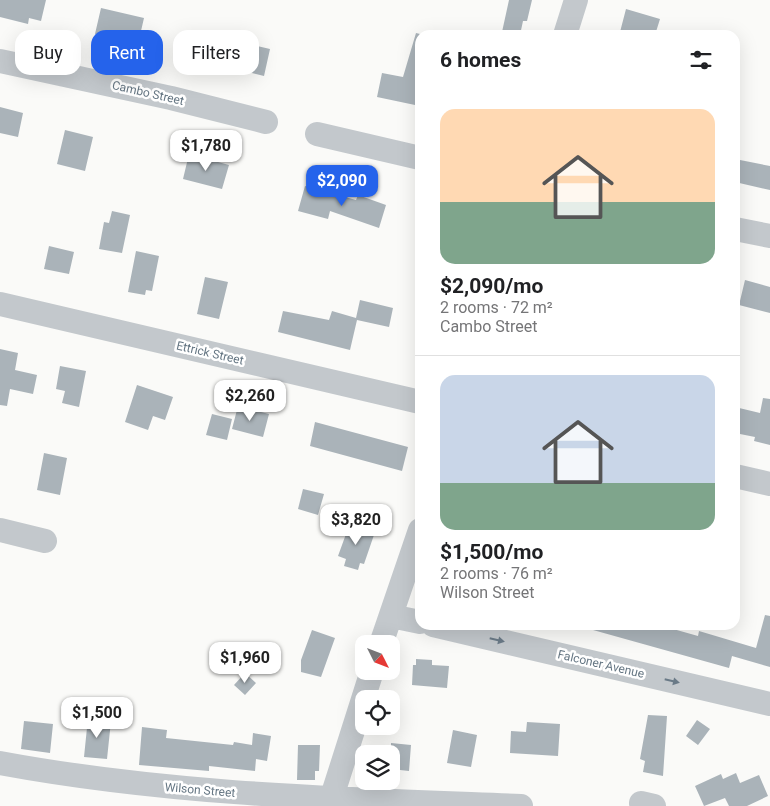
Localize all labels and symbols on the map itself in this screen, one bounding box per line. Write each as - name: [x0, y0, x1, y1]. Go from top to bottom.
- street label: Cambo Street: [111, 78, 185, 108]
- pin: $1,780: [165, 130, 247, 172]
- pin: $2,090: [301, 164, 383, 207]
- street label: Ettrick Street: [175, 338, 245, 368]
- pin: $2,260: [209, 380, 291, 422]
- pin: $3,820: [315, 504, 397, 546]
- north arrow: [355, 635, 400, 680]
- one-way arrow: [490, 636, 505, 644]
- pin: $1,960: [204, 642, 286, 684]
- street label: Falconer Avenue: [556, 647, 646, 681]
- one-way arrow: [665, 677, 680, 685]
- pin: $1,500: [56, 696, 138, 739]
- street label: Wilson Street: [164, 780, 236, 800]

